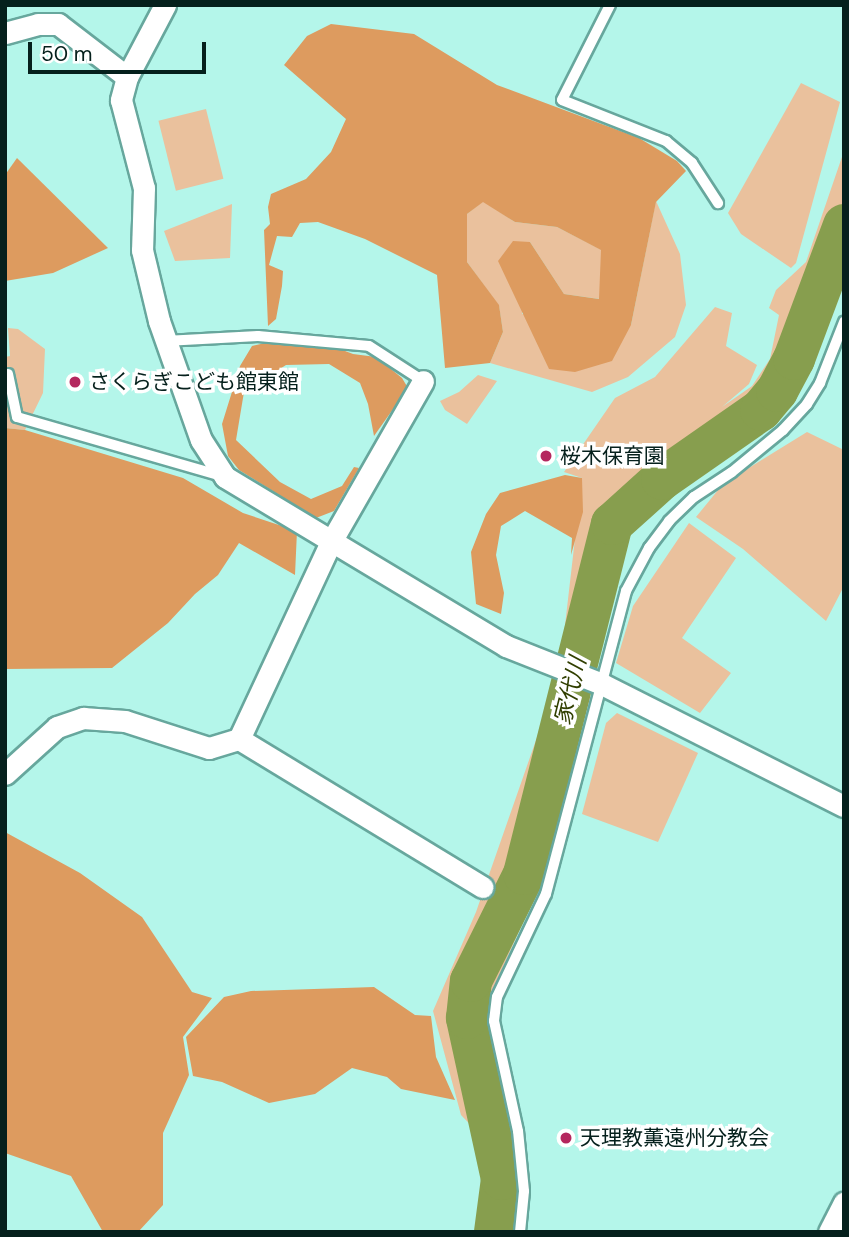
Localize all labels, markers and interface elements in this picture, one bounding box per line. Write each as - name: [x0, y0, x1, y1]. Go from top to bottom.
- scale bar: [32, 28, 210, 72]
- text: 50 m: [41, 40, 92, 68]
- place label: さくらぎこども館東館: [89, 369, 299, 395]
- marker: さくらぎこども館東館: [67, 374, 83, 390]
- place label: 桜木保育園: [560, 443, 665, 469]
- marker: 桜木保育園: [538, 448, 554, 464]
- water label: 家代川: [548, 654, 592, 728]
- place label: 天理教薫遠州分教会: [580, 1125, 769, 1151]
- marker: 天理教薫遠州分教会: [558, 1130, 574, 1146]

